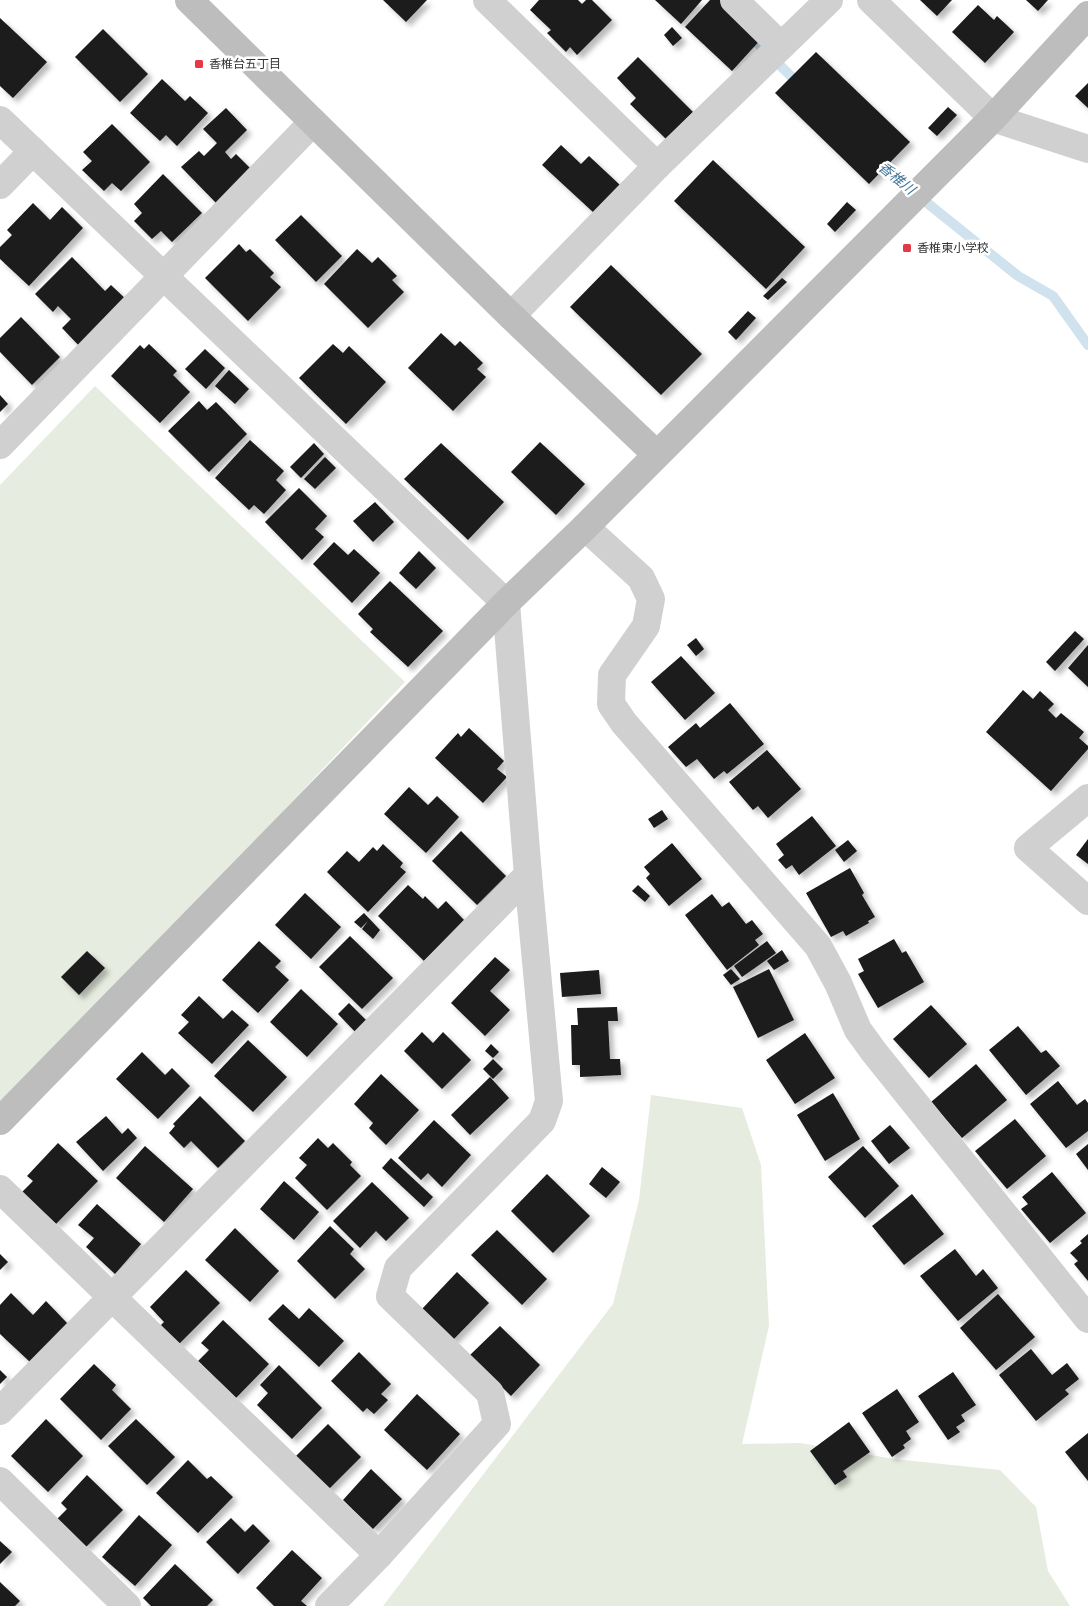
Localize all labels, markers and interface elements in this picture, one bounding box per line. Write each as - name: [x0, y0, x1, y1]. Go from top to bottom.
- place label: 香椎台五丁目: [209, 57, 281, 71]
- marker: 香椎台五丁目: [193, 58, 205, 70]
- water label: 香椎川: [876, 159, 920, 199]
- place label: 香椎東小学校: [917, 241, 989, 255]
- marker: 香椎東小学校: [901, 242, 913, 254]

